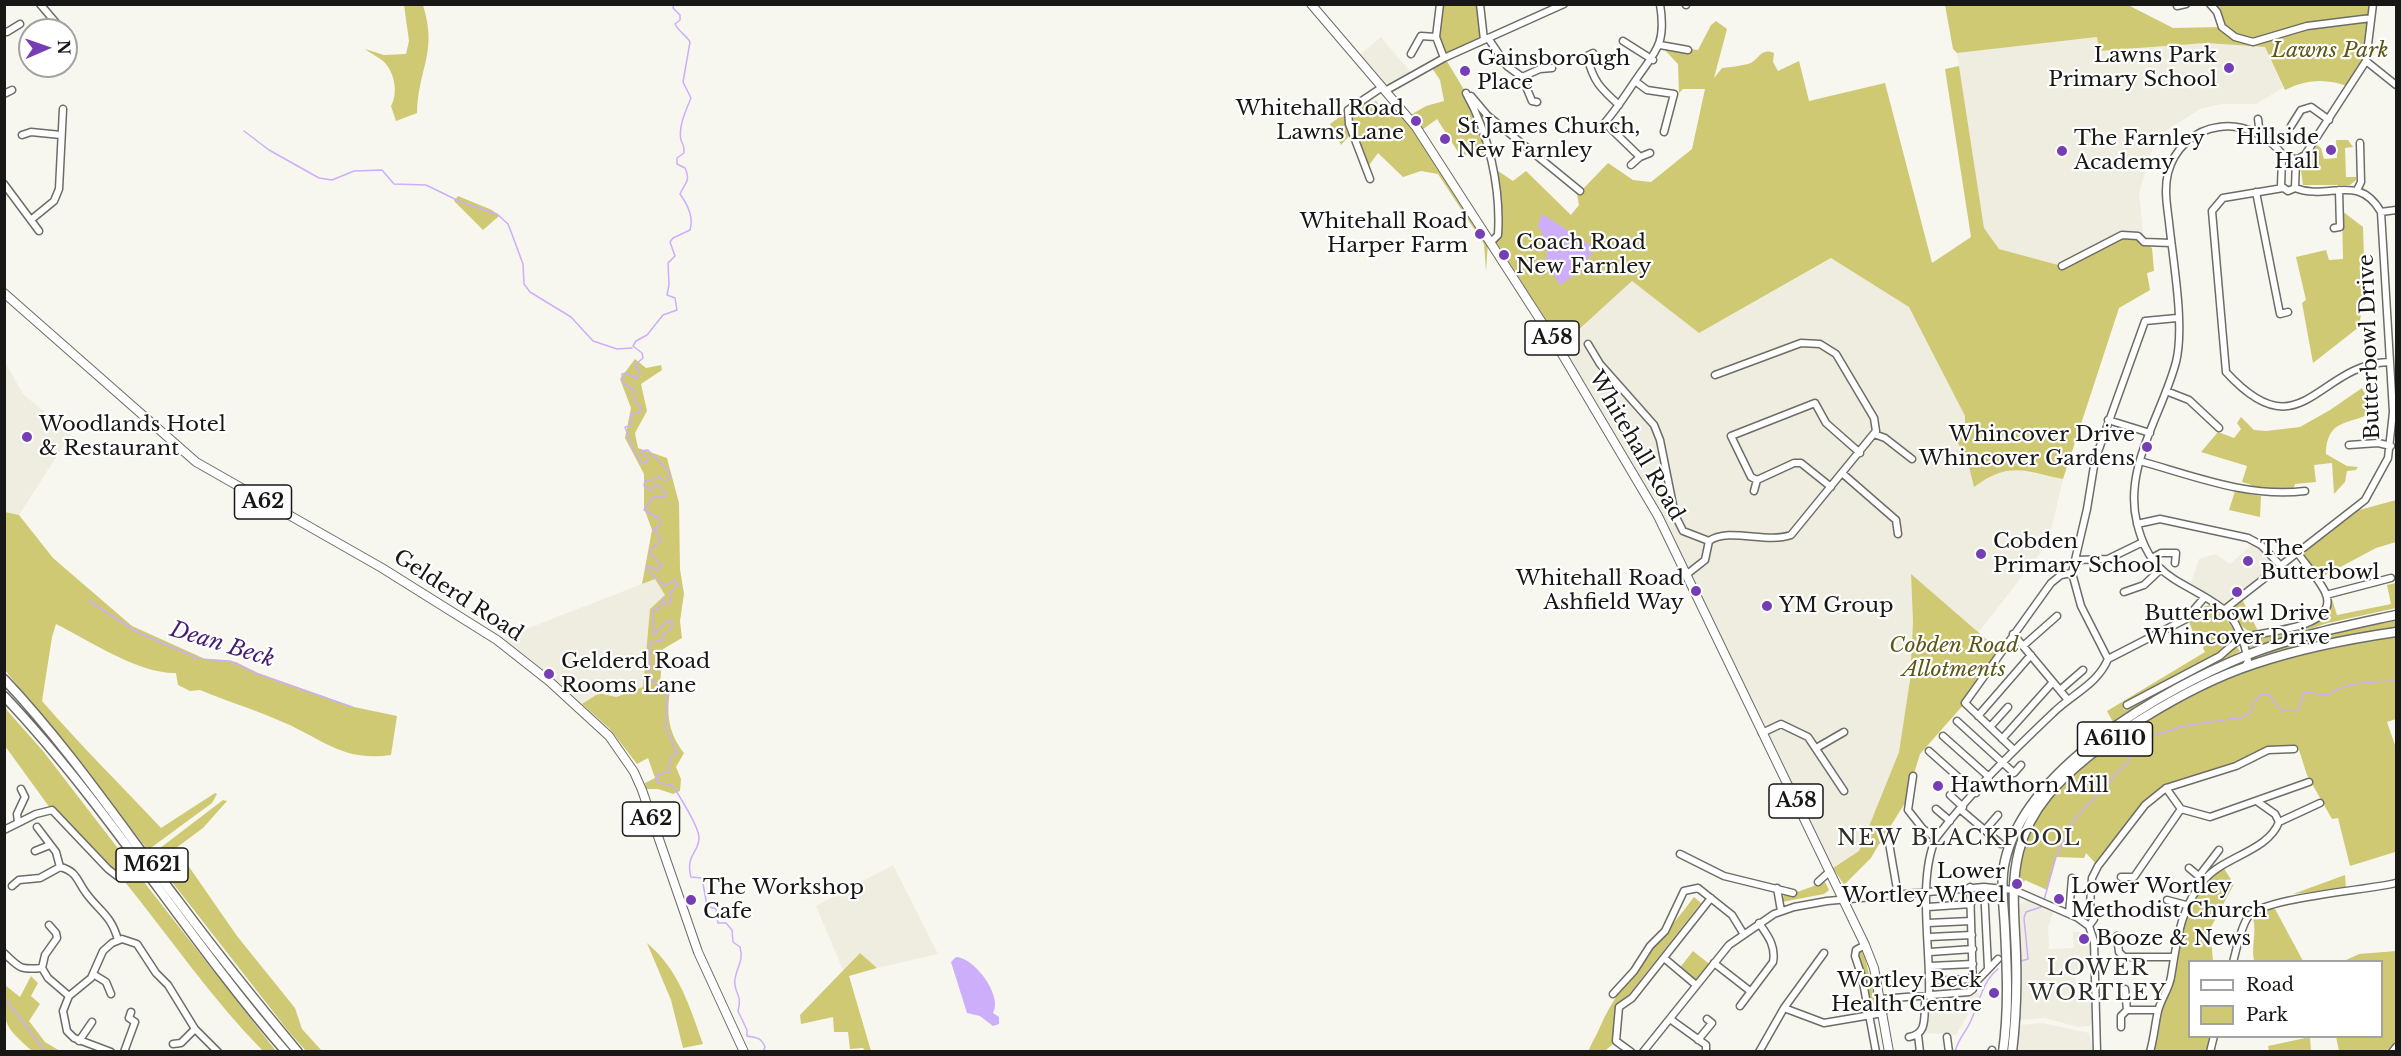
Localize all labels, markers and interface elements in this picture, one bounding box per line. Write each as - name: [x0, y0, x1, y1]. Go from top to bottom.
- north arrow: [18, 18, 78, 78]
- park label: Lawns Park: [2271, 38, 2389, 64]
- text: N: [54, 40, 74, 55]
- place label: Lawns Park Primary School: [2048, 43, 2217, 93]
- place label: Gainsborough Place: [1477, 46, 1630, 96]
- marker: Lawns Park Primary School: [2222, 61, 2236, 75]
- marker: Gainsborough Place: [1458, 64, 1472, 78]
- place label: Whitehall Road Lawns Lane: [1236, 96, 1404, 146]
- marker: Whitehall Road Lawns Lane: [1409, 114, 1423, 128]
- place label: St James Church, New Farnley: [1457, 114, 1640, 164]
- place label: Hillside Hall: [2236, 125, 2319, 175]
- place label: The Farnley Academy: [2074, 126, 2205, 176]
- marker: St James Church, New Farnley: [1438, 132, 1452, 146]
- marker: Hillside Hall: [2324, 143, 2338, 157]
- marker: The Farnley Academy: [2055, 144, 2069, 158]
- place label: Whitehall Road Harper Farm: [1300, 209, 1468, 259]
- marker: Whitehall Road Harper Farm: [1473, 227, 1487, 241]
- place label: Coach Road New Farnley: [1516, 230, 1651, 280]
- marker: Coach Road New Farnley: [1497, 248, 1511, 262]
- street label: Butterbowl Drive: [2354, 254, 2386, 440]
- road number: A58: [1525, 321, 1579, 355]
- street label: Whitehall Road: [1583, 367, 1689, 525]
- place label: Woodlands Hotel & Restaurant: [39, 412, 226, 462]
- place label: Whincover Drive Whincover Gardens: [1919, 422, 2135, 472]
- marker: Woodlands Hotel & Restaurant: [20, 430, 34, 444]
- marker: Whincover Drive Whincover Gardens: [2140, 440, 2154, 454]
- road number: A62: [234, 485, 292, 519]
- place label: Cobden Primary School: [1993, 529, 2162, 579]
- place label: The Butterbowl: [2260, 536, 2380, 586]
- street label: Gelderd Road: [389, 545, 527, 647]
- marker: Cobden Primary School: [1974, 547, 1988, 561]
- marker: The Butterbowl: [2241, 554, 2255, 568]
- place label: Whitehall Road Ashfield Way: [1516, 566, 1684, 616]
- marker: Whitehall Road Ashfield Way: [1689, 584, 1703, 598]
- marker: Butterbowl Drive Whincover Drive: [2230, 585, 2244, 599]
- place label: YM Group: [1779, 593, 1893, 619]
- marker: YM Group: [1760, 599, 1774, 613]
- place label: Butterbowl Drive Whincover Drive: [2144, 601, 2330, 651]
- water label: Dean Beck: [167, 617, 277, 673]
- park label: Cobden Road Allotments: [1889, 633, 2019, 683]
- place label: Gelderd Road Rooms Lane: [561, 649, 710, 699]
- marker: Gelderd Road Rooms Lane: [542, 667, 556, 681]
- road number: A6110: [2078, 722, 2152, 756]
- place label: Hawthorn Mill: [1950, 773, 2109, 799]
- marker: Hawthorn Mill: [1931, 779, 1945, 793]
- road number: A58: [1769, 784, 1823, 818]
- road number: A62: [622, 802, 680, 836]
- district label: NEW BLACKPOOL: [1837, 826, 2081, 852]
- road number: M621: [116, 848, 188, 882]
- place label: Lower Wortley Wheel: [1842, 859, 2005, 909]
- place label: Lower Wortley Methodist Church: [2071, 874, 2267, 924]
- place label: The Workshop Cafe: [703, 875, 864, 925]
- marker: Lower Wortley Wheel: [2010, 877, 2024, 891]
- marker: Lower Wortley Methodist Church: [2052, 892, 2066, 906]
- marker: The Workshop Cafe: [684, 893, 698, 907]
- place label: Booze & News: [2096, 926, 2251, 952]
- marker: Booze & News: [2077, 932, 2091, 946]
- district label: LOWER WORTLEY: [2029, 956, 2167, 1008]
- legend: [2188, 960, 2383, 1038]
- place label: Wortley Beck Health Centre: [1831, 968, 1982, 1018]
- text: Road: [2246, 974, 2294, 996]
- marker: Wortley Beck Health Centre: [1987, 986, 2001, 1000]
- text: Park: [2246, 1004, 2288, 1026]

